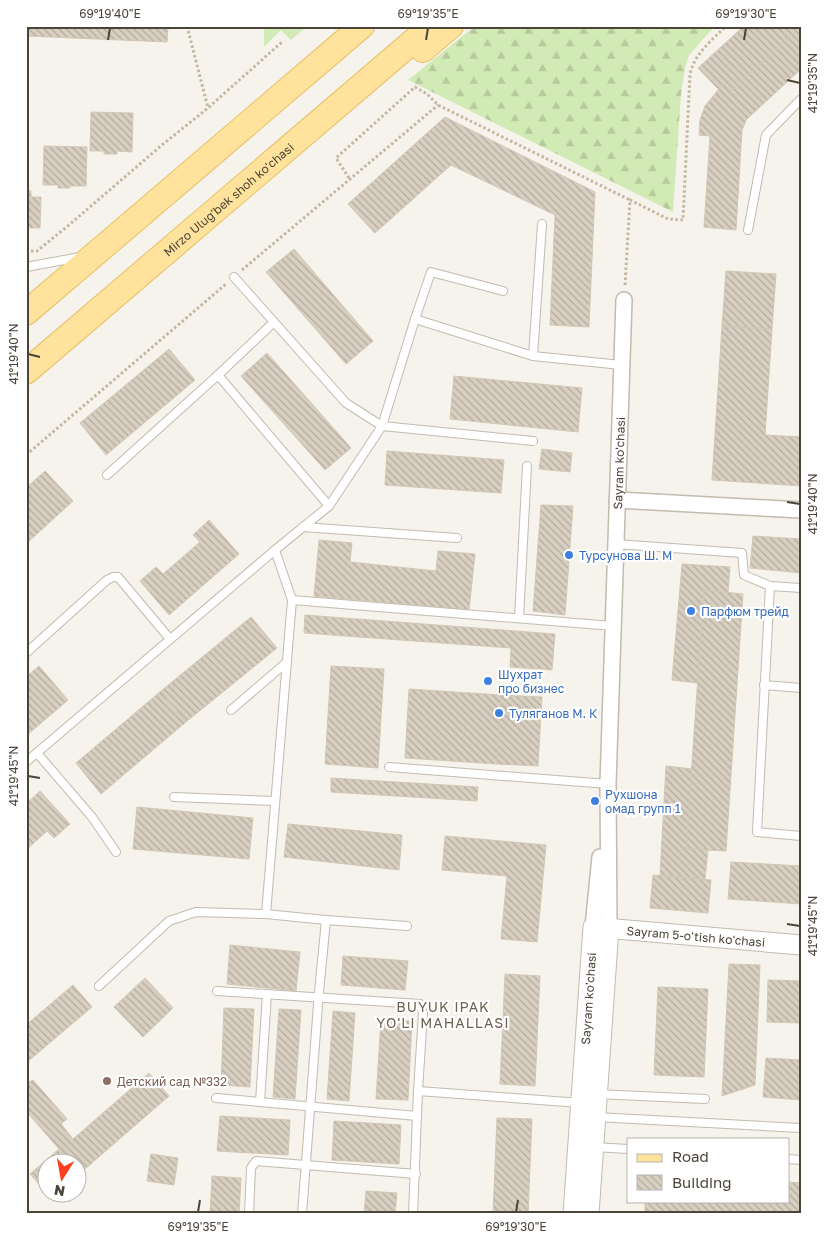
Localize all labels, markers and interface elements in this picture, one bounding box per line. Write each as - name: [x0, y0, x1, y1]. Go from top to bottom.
- text: 69°19'40"E: [79, 6, 141, 21]
- text: 69°19'35"E: [398, 6, 458, 21]
- text: 69°19'30"E: [715, 6, 777, 21]
- text: 41°19'35"N: [805, 53, 820, 113]
- street label: Mirzo Ulug'bek shoh ko'chasi: [160, 139, 296, 259]
- text: 41°19'40"N: [6, 323, 21, 385]
- street label: Sayram ko'chasi: [610, 417, 628, 510]
- text: 41°19'40"N: [805, 473, 820, 535]
- place label: Турсунова Ш. М: [579, 548, 672, 563]
- marker: Турсунова Ш. М: [563, 549, 575, 561]
- place label: Парфюм трейд: [701, 604, 789, 619]
- marker: Парфюм трейд: [685, 605, 697, 617]
- place label: Шухрат про бизнес: [498, 667, 565, 696]
- marker: Шухрат про бизнес: [482, 675, 494, 687]
- place label: Туляганов М. К: [509, 706, 598, 721]
- marker: Туляганов М. К: [493, 707, 505, 719]
- text: 41°19'45"N: [6, 746, 21, 806]
- place label: Рухшона омад групп 1: [605, 787, 681, 816]
- marker: Рухшона омад групп 1: [589, 795, 601, 807]
- text: 41°19'45"N: [805, 896, 820, 956]
- street label: Sayram 5-o'tish ko'chasi: [626, 922, 766, 949]
- street label: Sayram ko'chasi: [577, 952, 599, 1045]
- district label: BUYUK IPAK YO'LI MAHALLASI: [376, 998, 510, 1031]
- place label: Детский сад №332: [117, 1074, 227, 1089]
- marker: Детский сад №332: [101, 1075, 113, 1087]
- legend: [627, 1138, 790, 1202]
- text: Road: [672, 1147, 709, 1165]
- north arrow: [38, 1152, 88, 1202]
- text: Building: [672, 1173, 732, 1191]
- text: N: [53, 1182, 66, 1201]
- text: 69°19'35"E: [168, 1219, 228, 1234]
- text: 69°19'30"E: [485, 1219, 547, 1234]

